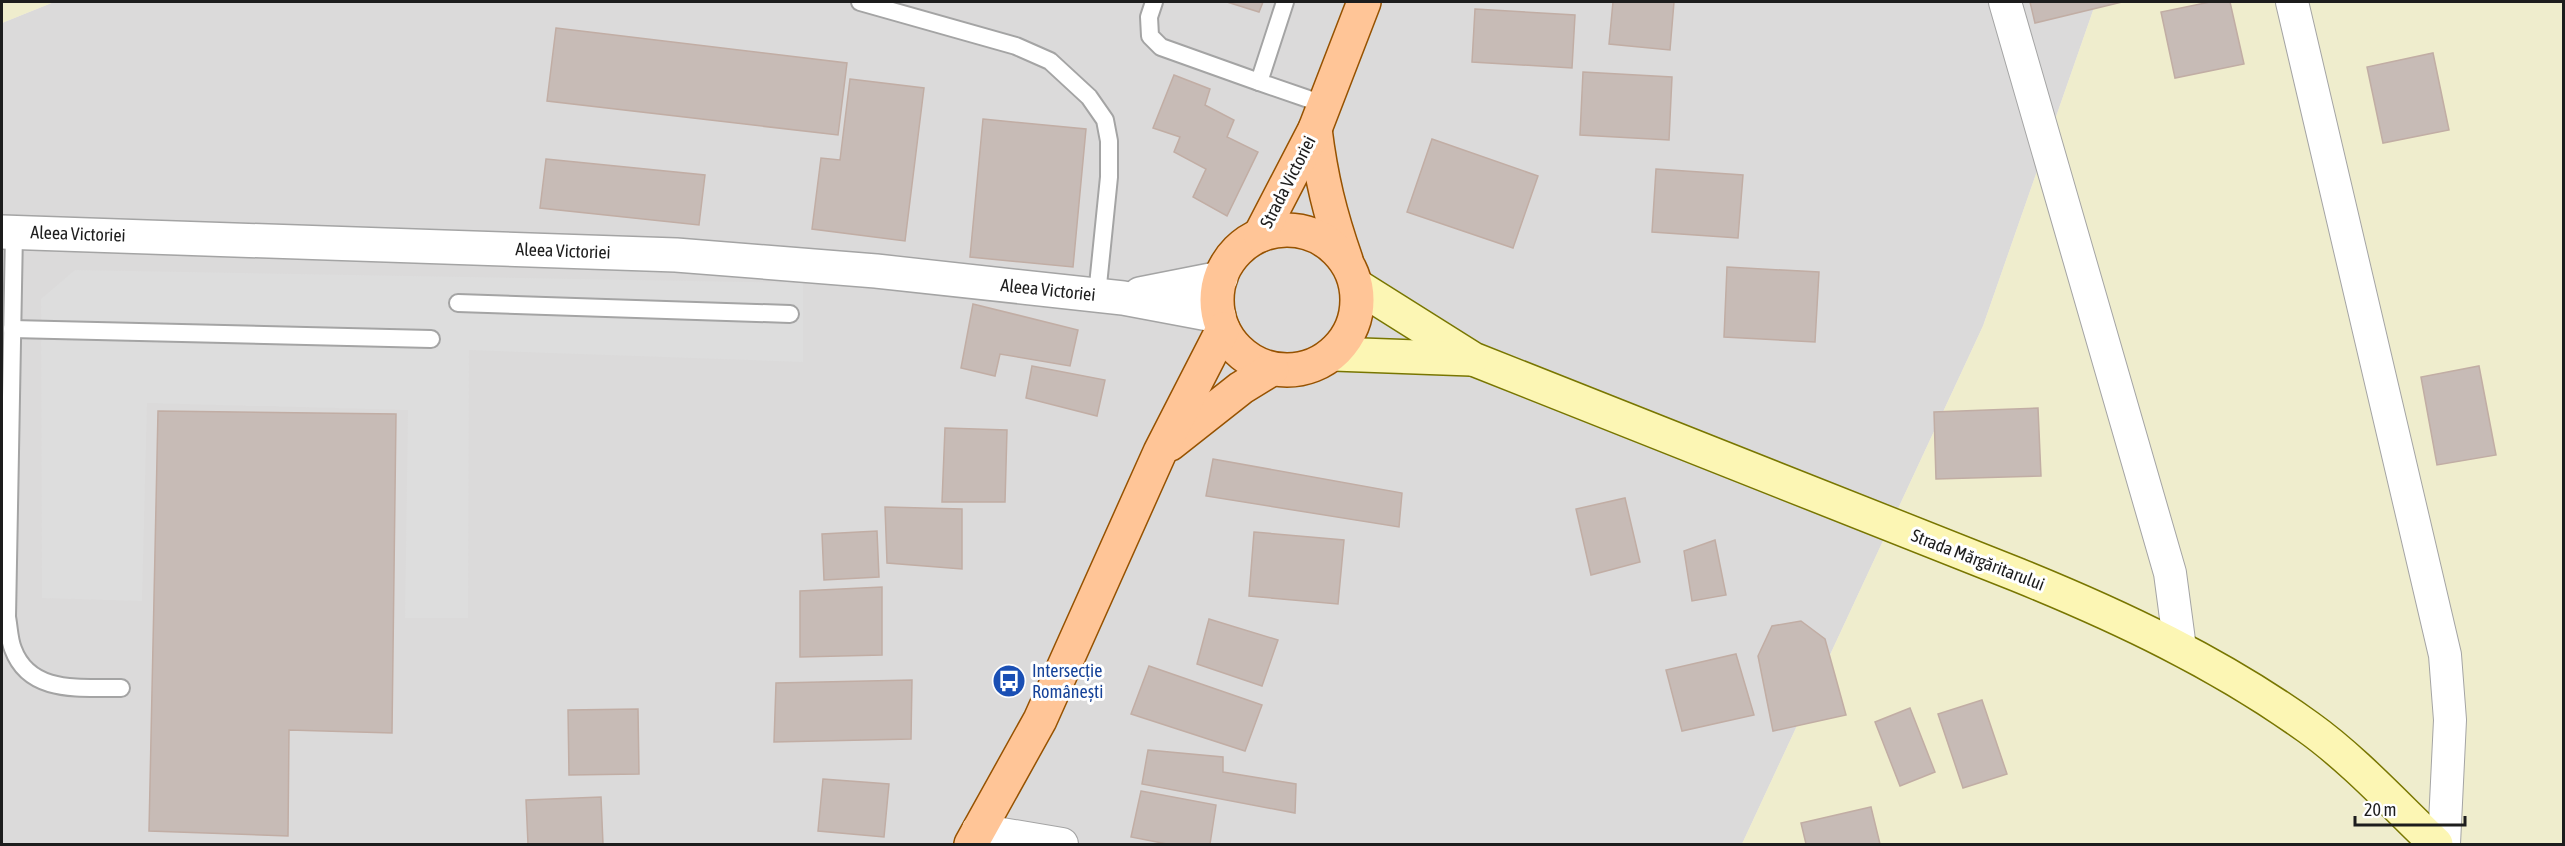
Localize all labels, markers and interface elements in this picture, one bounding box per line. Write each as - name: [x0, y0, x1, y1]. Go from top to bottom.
- street label: Strada Victoriei: [1255, 132, 1320, 231]
- street label: Aleea Victoriei: [30, 221, 126, 246]
- street label: Aleea Victoriei: [515, 238, 611, 263]
- street label: Aleea Victoriei: [1000, 274, 1097, 305]
- street label: Strada Mărgăritarului: [1909, 524, 2048, 595]
- place label: Intersecție Românești: [1032, 660, 1103, 702]
- bus stop icon: Intersecție Românești: [991, 663, 1027, 699]
- scale bar: [2355, 789, 2464, 827]
- text: 20 m: [2364, 799, 2396, 820]

